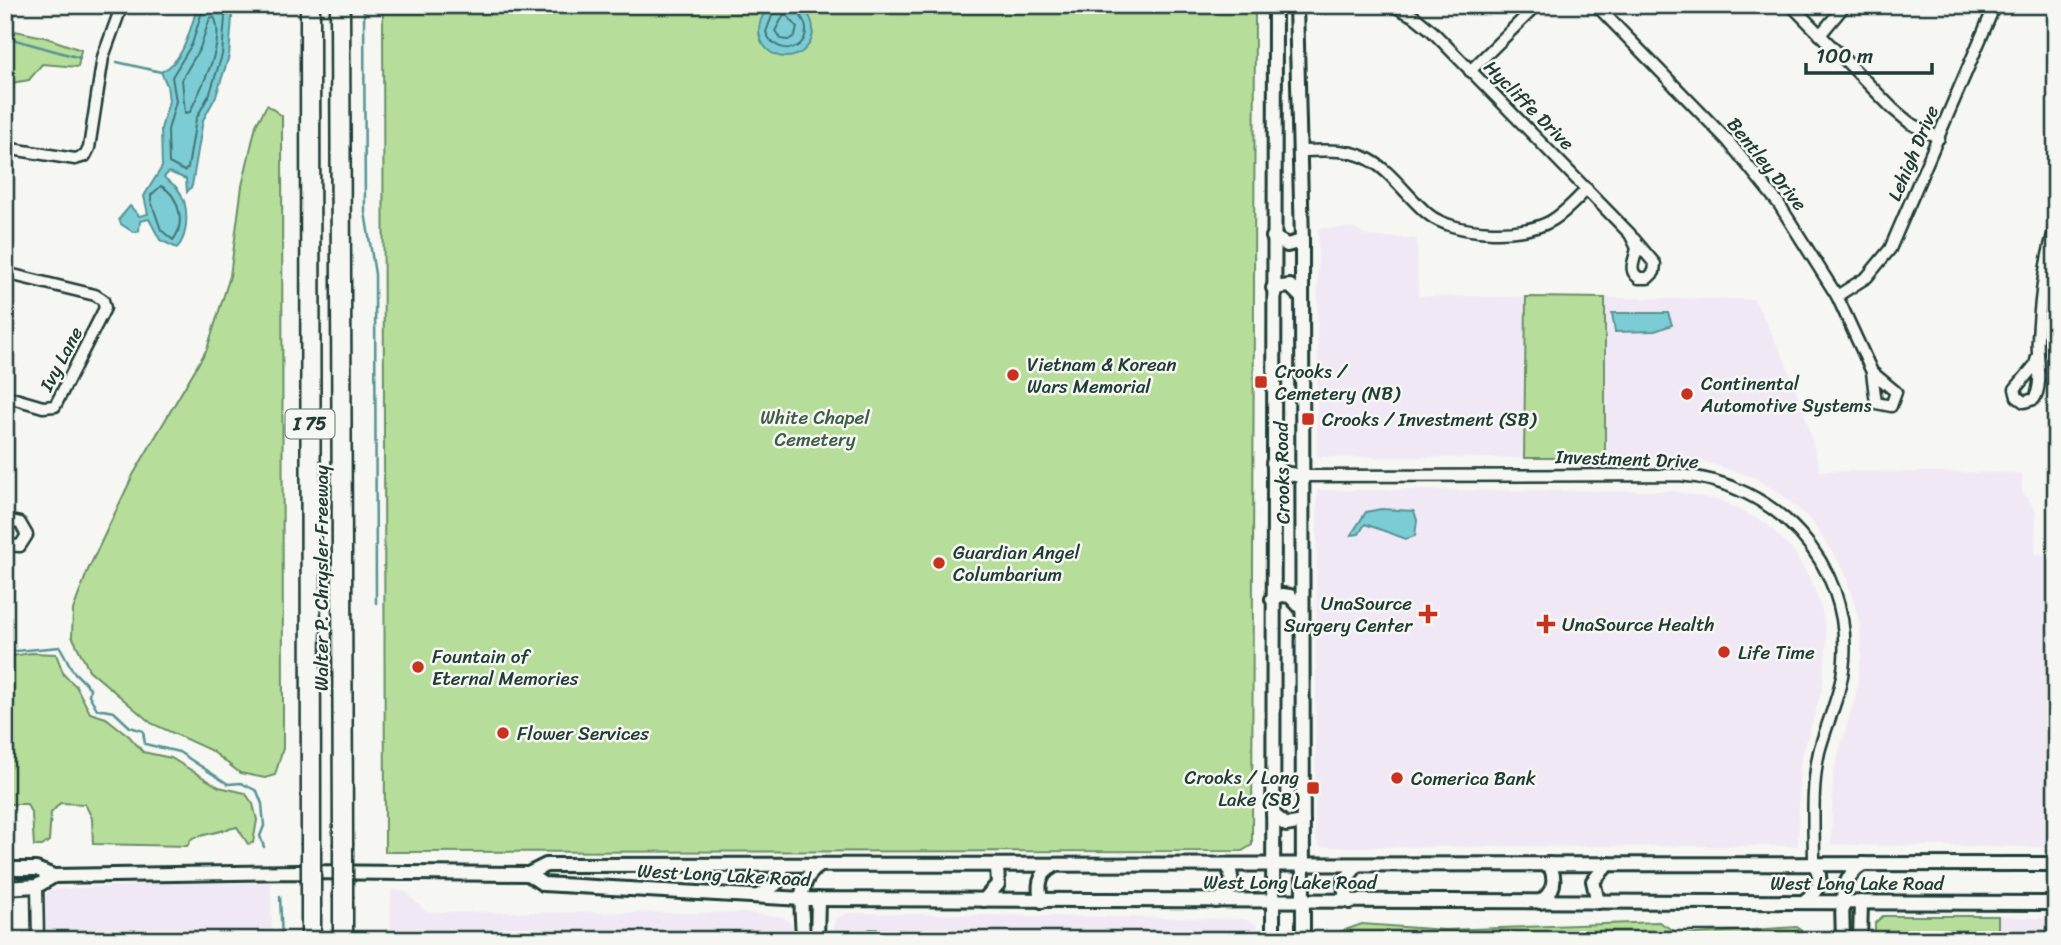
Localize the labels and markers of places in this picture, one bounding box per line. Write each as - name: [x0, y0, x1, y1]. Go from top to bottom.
- place label: Vietnam & Korean Wars Memorial: [1027, 348, 1176, 403]
- place label: Crooks / Cemetery (NB): [1275, 355, 1401, 410]
- marker: Vietnam & Korean Wars Memorial: [1005, 367, 1021, 383]
- place label: Continental Automotive Systems: [1700, 367, 1872, 422]
- marker: Crooks / Cemetery (NB): [1253, 374, 1269, 390]
- marker: Continental Automotive Systems: [1679, 386, 1695, 402]
- place label: Crooks / Investment (SB): [1322, 403, 1537, 436]
- marker: Crooks / Investment (SB): [1300, 411, 1316, 427]
- place label: Guardian Angel Columbarium: [953, 536, 1080, 591]
- marker: Guardian Angel Columbarium: [931, 555, 947, 571]
- place label: UnaSource Surgery Center: [1284, 587, 1413, 642]
- marker: UnaSource Surgery Center: [1418, 604, 1438, 624]
- place label: UnaSource Health: [1562, 608, 1715, 641]
- marker: UnaSource Health: [1536, 614, 1556, 634]
- place label: Life Time: [1738, 636, 1815, 669]
- place label: Fountain of Eternal Memories: [432, 640, 579, 695]
- marker: Life Time: [1716, 644, 1732, 660]
- marker: Fountain of Eternal Memories: [410, 659, 426, 675]
- place label: Flower Services: [517, 717, 649, 750]
- marker: Flower Services: [495, 725, 511, 741]
- place label: Crooks / Long Lake (SB): [1185, 761, 1300, 816]
- place label: Comerica Bank: [1411, 762, 1536, 795]
- marker: Comerica Bank: [1389, 770, 1405, 786]
- marker: Crooks / Long Lake (SB): [1305, 780, 1321, 796]

